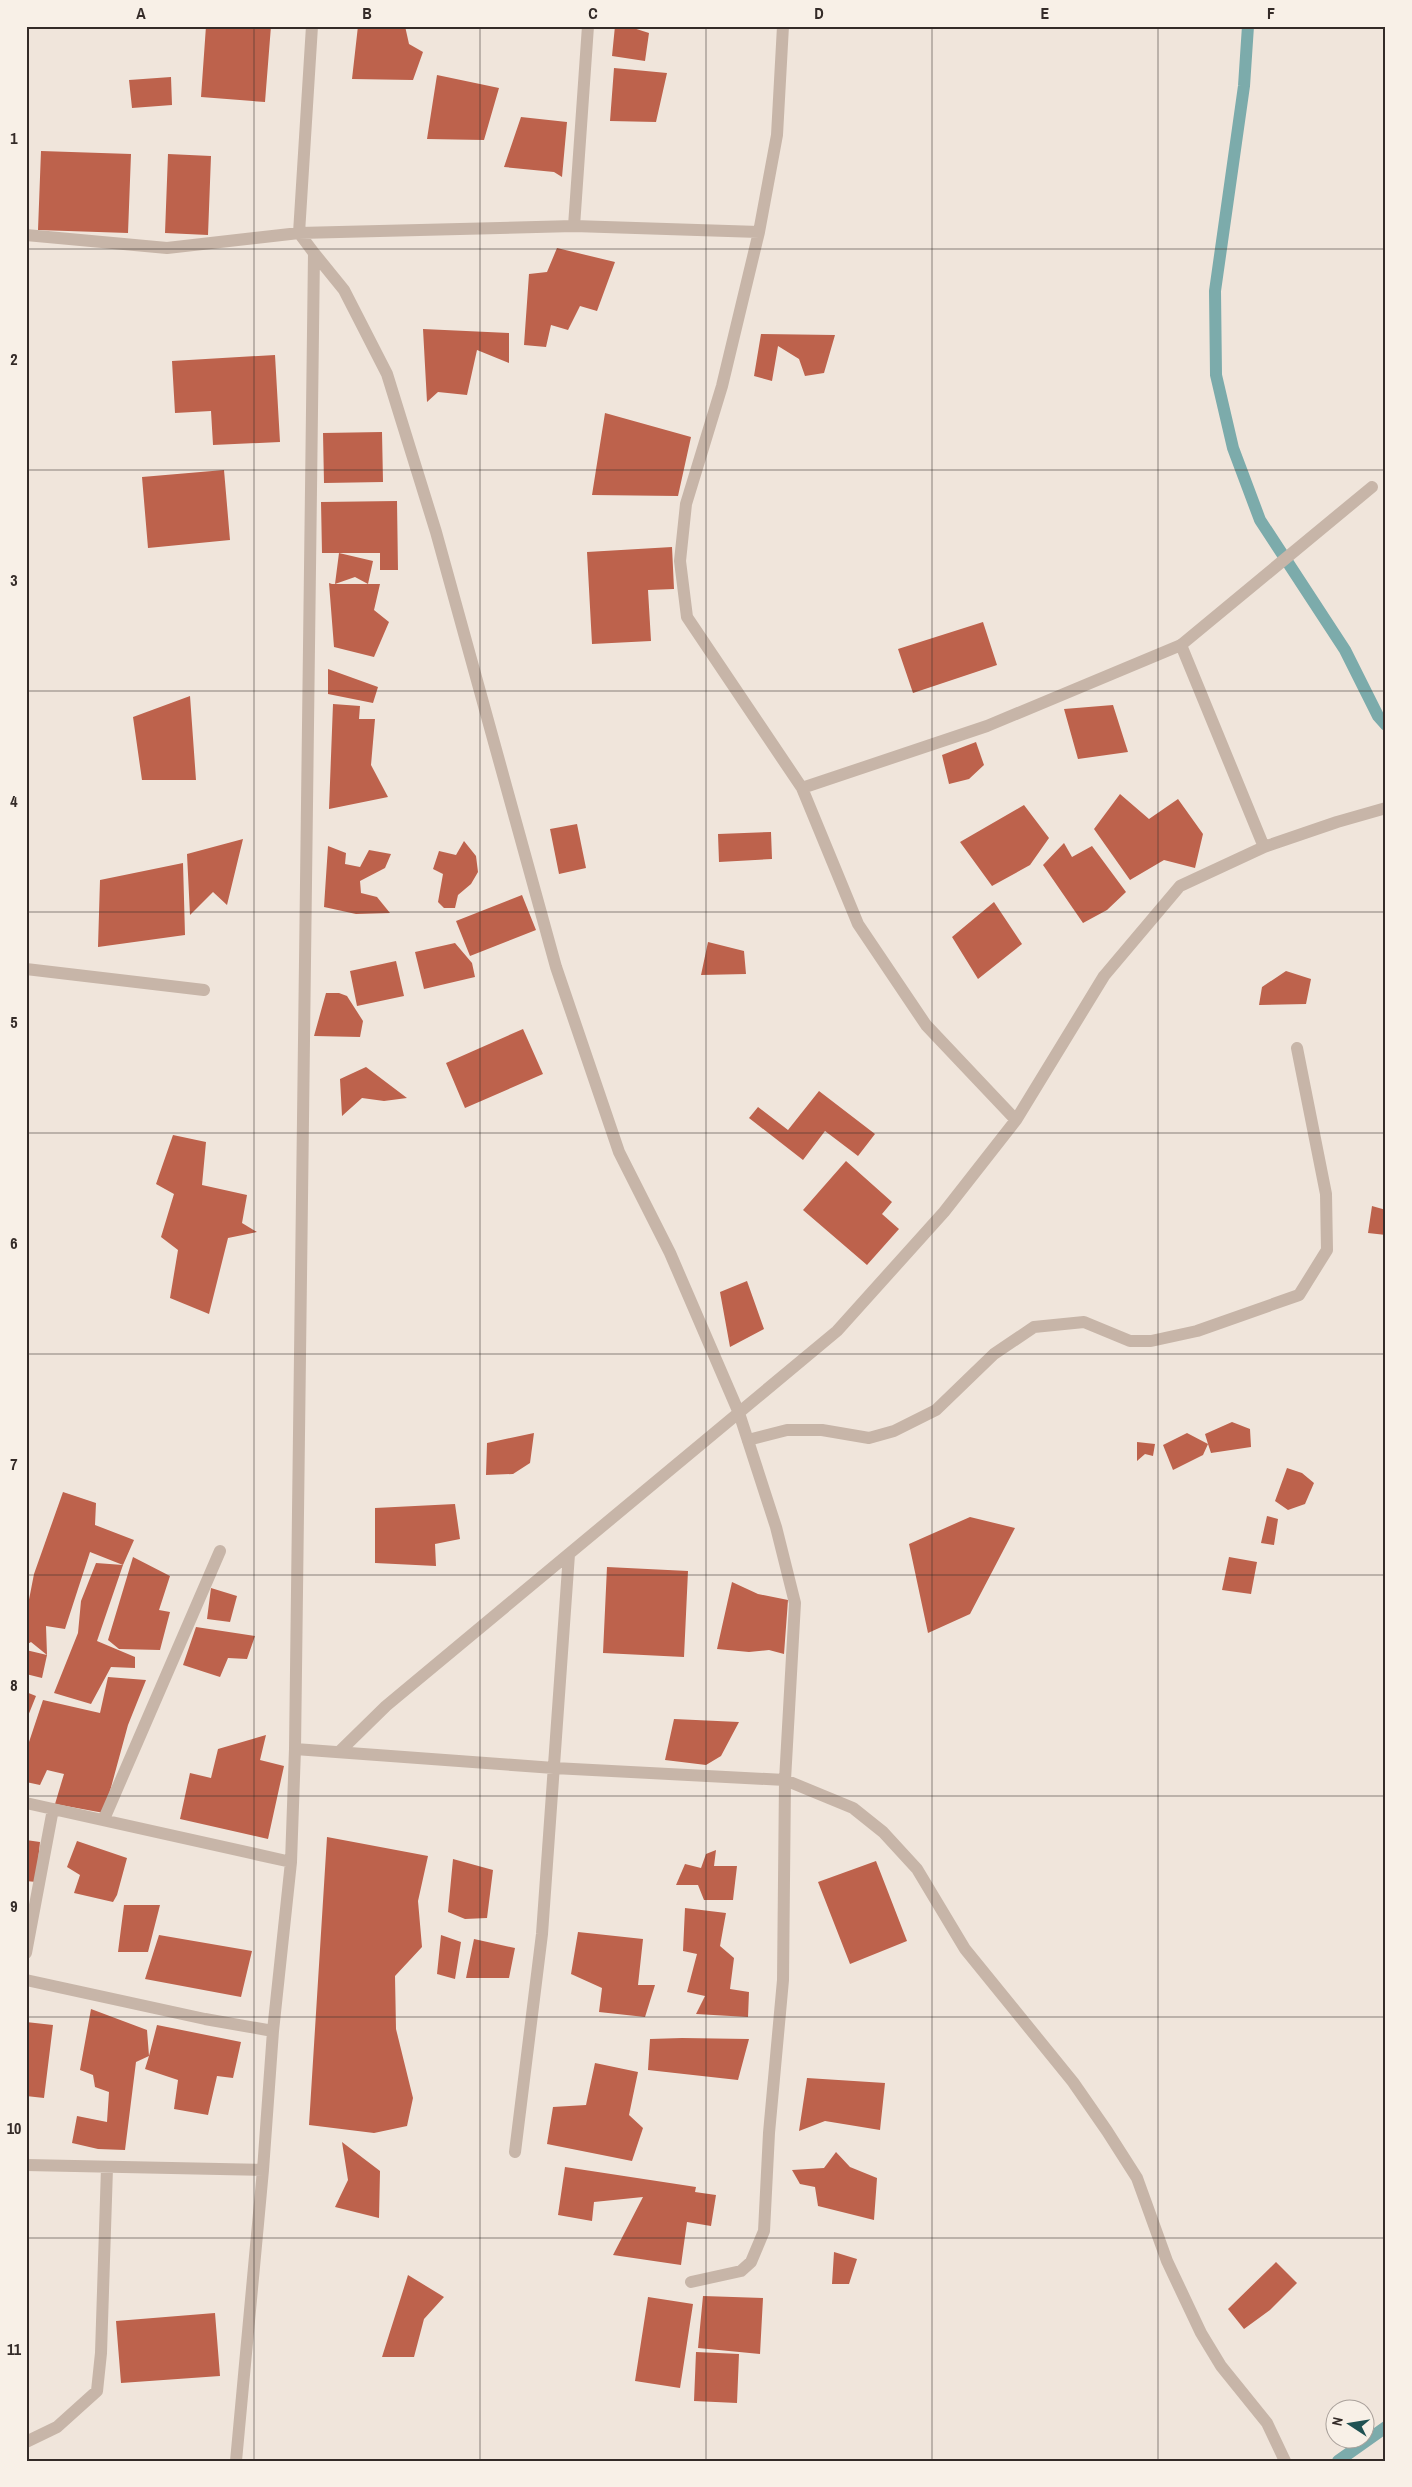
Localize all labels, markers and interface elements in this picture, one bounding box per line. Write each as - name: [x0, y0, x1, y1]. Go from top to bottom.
- text: A: [136, 2, 146, 24]
- text: B: [362, 2, 372, 24]
- text: C: [588, 2, 598, 24]
- text: D: [814, 2, 824, 24]
- text: E: [1041, 2, 1050, 24]
- text: F: [1267, 2, 1275, 24]
- text: 1: [10, 127, 18, 149]
- text: 2: [10, 348, 18, 370]
- text: 3: [10, 569, 18, 591]
- text: 4: [10, 790, 18, 812]
- text: 5: [10, 1011, 18, 1033]
- text: 6: [10, 1232, 18, 1254]
- text: 7: [10, 1453, 18, 1475]
- text: 8: [10, 1674, 18, 1696]
- text: 9: [10, 1895, 18, 1917]
- text: 10: [7, 2117, 21, 2139]
- text: 11: [7, 2338, 22, 2360]
- north arrow: [1324, 2400, 1374, 2450]
- text: N: [1328, 2415, 1347, 2427]

